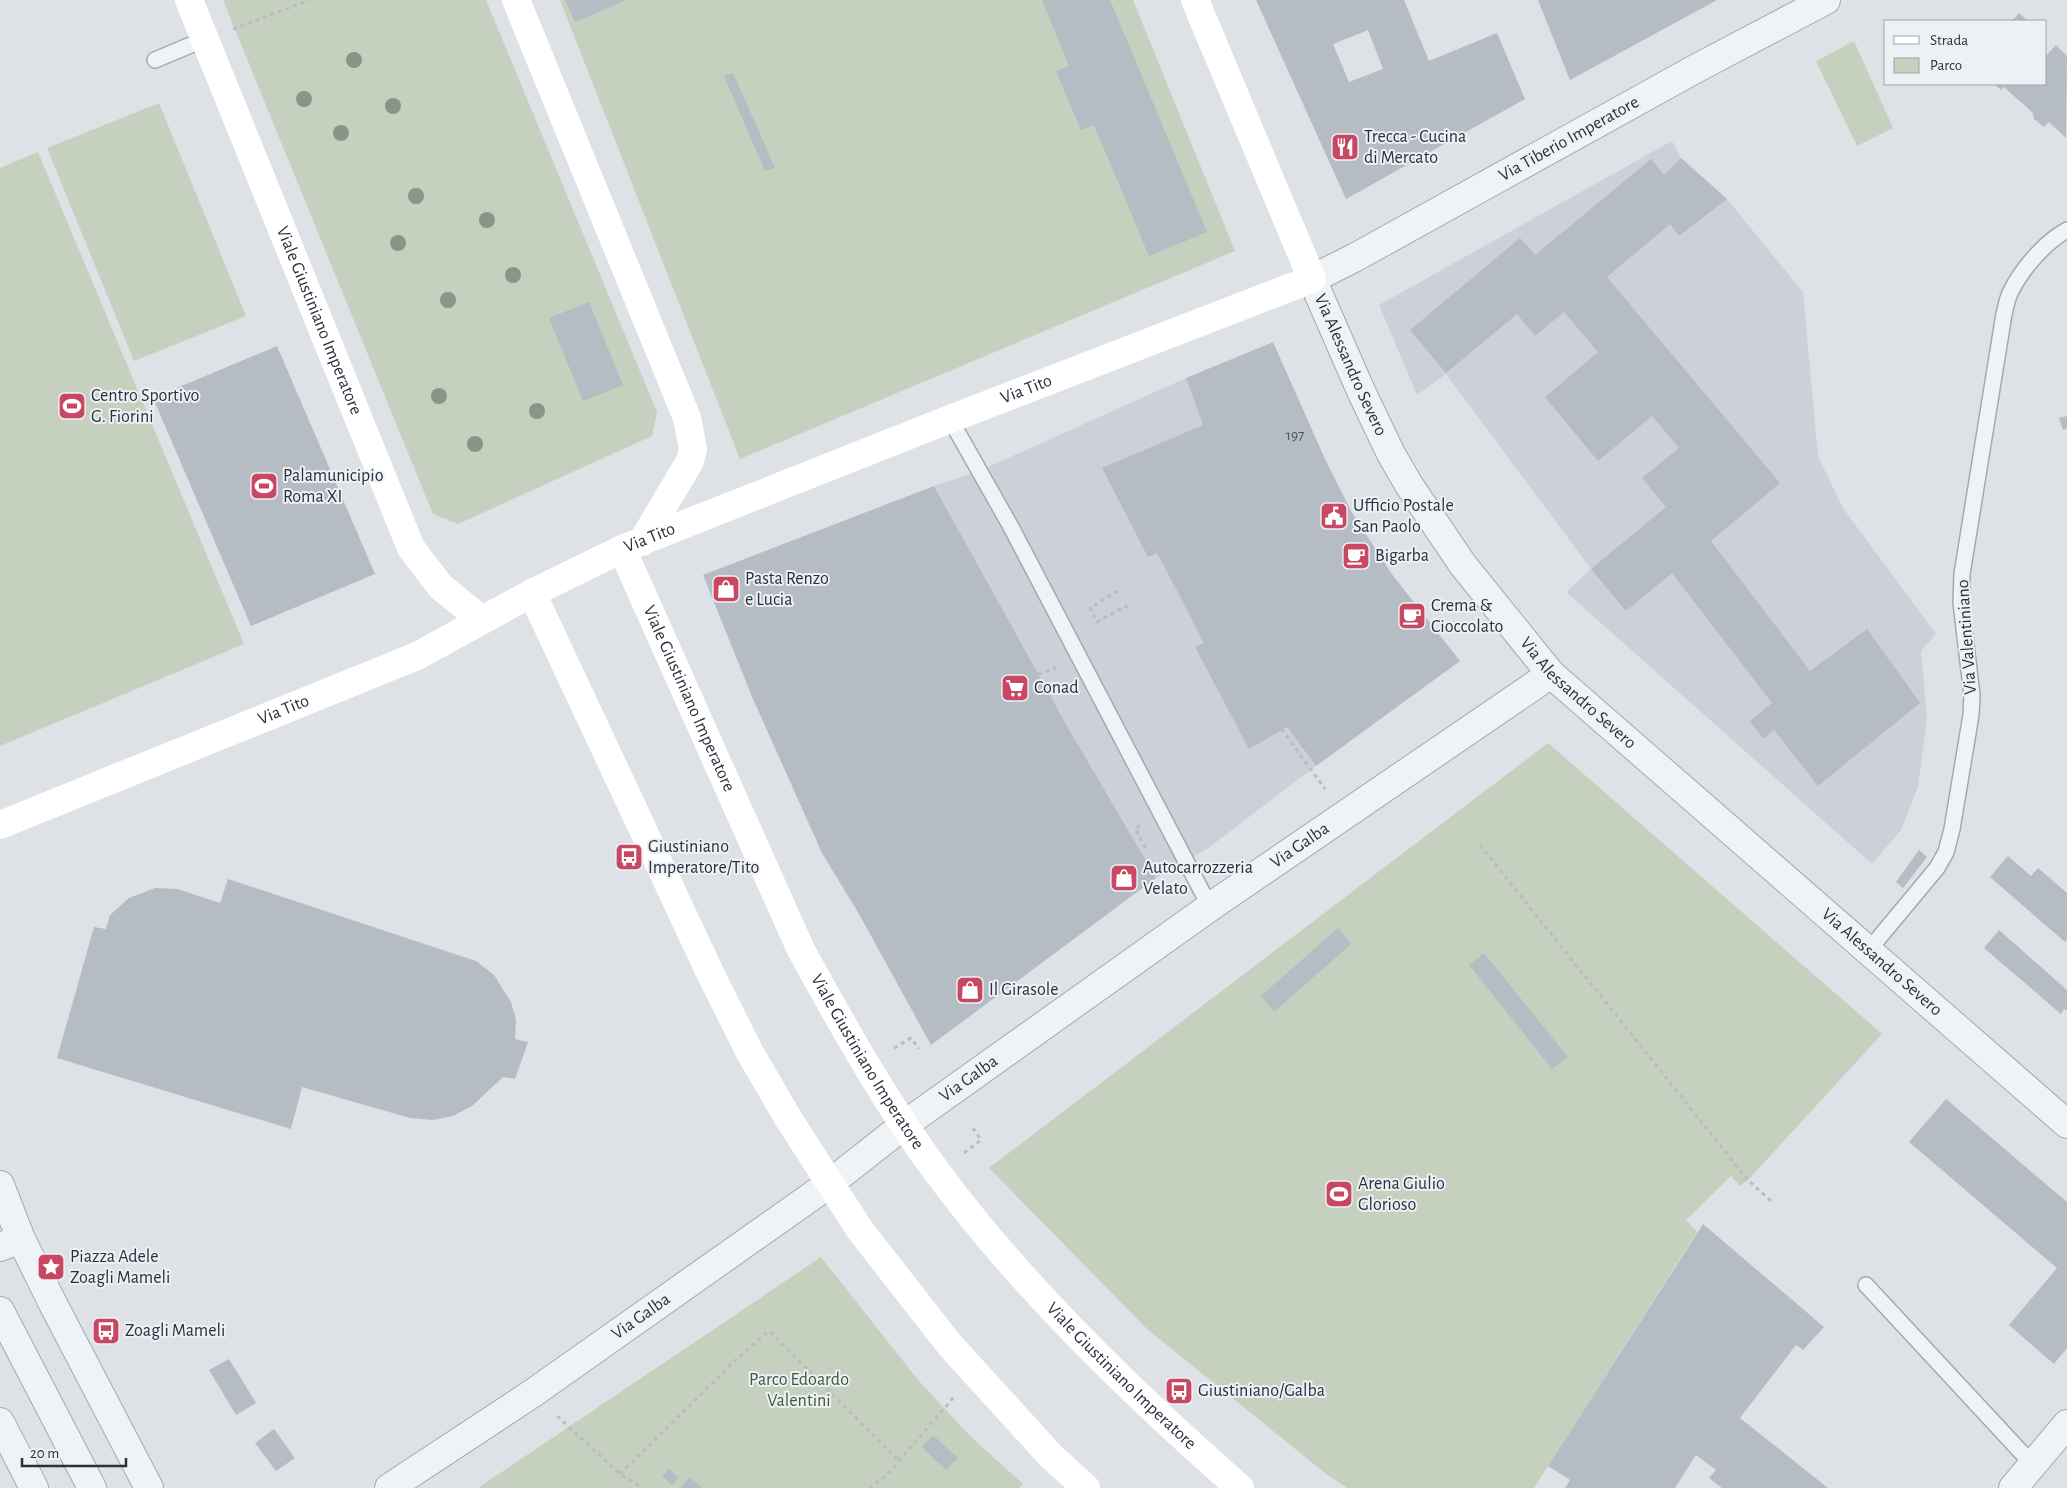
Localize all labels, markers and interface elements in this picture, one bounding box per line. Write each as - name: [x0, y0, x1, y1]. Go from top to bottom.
- legend: [1884, 20, 2047, 85]
- text: Strada: [1930, 33, 1968, 48]
- text: Parco: [1930, 58, 1962, 73]
- street label: Via Tiberio Imperatore: [1496, 93, 1642, 185]
- place label: Trecca - Cucina di Mercato: [1364, 128, 1466, 167]
- restaurant icon: Trecca - Cucina di Mercato: [1330, 132, 1360, 162]
- street label: Viale Giustiniano Imperatore: [273, 224, 365, 417]
- street label: Via Alessandro Severo: [1311, 291, 1390, 439]
- street label: Via Tito: [998, 371, 1055, 407]
- place label: Centro Sportivo G. Fiorini: [91, 387, 200, 426]
- sports icon: Centro Sportivo G. Fiorini: [57, 391, 87, 421]
- house number: 197: [1286, 428, 1304, 443]
- place label: Palamunicipio Roma XI: [283, 467, 384, 506]
- sports icon: Palamunicipio Roma XI: [249, 471, 279, 501]
- place label: Ufficio Postale San Paolo: [1353, 497, 1454, 536]
- public building icon: Ufficio Postale San Paolo: [1319, 501, 1349, 531]
- street label: Via Tito: [622, 520, 678, 556]
- cafe icon: Bigarba: [1341, 541, 1371, 571]
- place label: Bigarba: [1375, 547, 1429, 565]
- place label: Pasta Renzo e Lucia: [745, 570, 829, 609]
- shop icon: Pasta Renzo e Lucia: [711, 574, 741, 604]
- street label: Via Valentiniano: [1954, 579, 1980, 695]
- place label: Crema & Cioccolato: [1431, 597, 1504, 636]
- cafe icon: Crema & Cioccolato: [1397, 601, 1427, 631]
- street label: Viale Giustiniano Imperatore: [640, 603, 738, 794]
- street label: Via Alessandro Severo: [1516, 634, 1639, 753]
- supermarket icon: Conad: [1000, 673, 1030, 703]
- place label: Conad: [1034, 679, 1079, 697]
- street label: Via Tito: [255, 692, 312, 728]
- street label: Via Galba: [1267, 819, 1333, 872]
- place label: Giustiniano Imperatore/Tito: [648, 838, 760, 877]
- bus stop icon: Giustiniano Imperatore/Tito: [614, 842, 644, 872]
- place label: Autocarrozzeria Velato: [1143, 859, 1253, 898]
- shop icon: Autocarrozzeria Velato: [1109, 863, 1139, 893]
- street label: Via Alessandro Severo: [1818, 905, 1945, 1020]
- street label: Viale Giustiniano Imperatore: [807, 971, 927, 1153]
- shop icon: Il Girasole: [955, 975, 985, 1005]
- place label: Il Girasole: [989, 981, 1059, 999]
- street label: Via Galba: [936, 1052, 1001, 1105]
- place label: Arena Giulio Glorioso: [1358, 1175, 1445, 1214]
- sports icon: Arena Giulio Glorioso: [1324, 1179, 1354, 1209]
- place label: Piazza Adele Zoagli Mameli: [70, 1248, 170, 1287]
- place icon: Piazza Adele Zoagli Mameli: [36, 1252, 66, 1282]
- street label: Via Galba: [609, 1290, 674, 1343]
- street label: Viale Giustiniano Imperatore: [1043, 1299, 1199, 1453]
- bus stop icon: Zoagli Mameli: [91, 1316, 121, 1346]
- place label: Zoagli Mameli: [125, 1322, 225, 1340]
- park label: Parco Edoardo Valentini: [749, 1371, 849, 1410]
- bus stop icon: Giustiniano/Galba: [1164, 1376, 1194, 1406]
- place label: Giustiniano/Galba: [1198, 1382, 1325, 1400]
- scale bar: [22, 1436, 126, 1468]
- text: 20 m: [30, 1446, 59, 1461]

